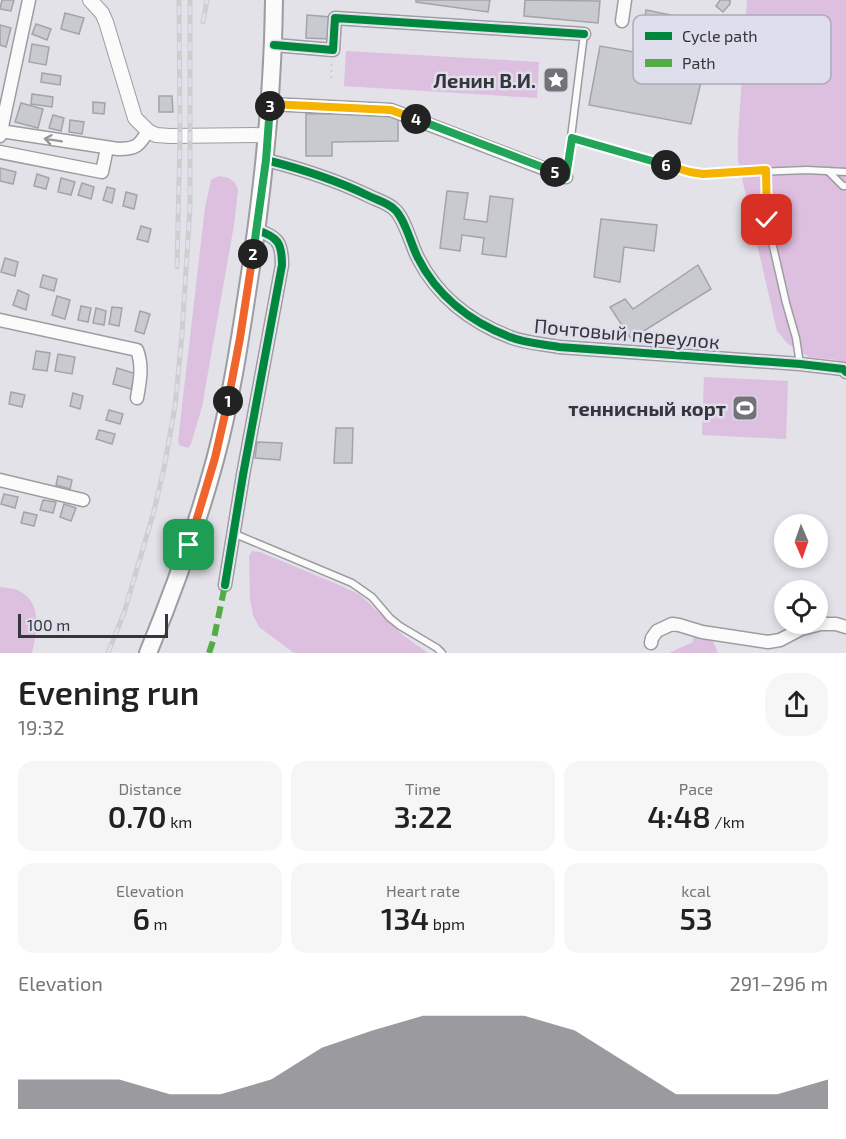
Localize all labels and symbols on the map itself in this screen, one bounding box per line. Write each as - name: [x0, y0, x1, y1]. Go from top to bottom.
- legend: [633, 15, 831, 84]
- text: Cycle path: [682, 26, 758, 45]
- text: Path: [682, 53, 716, 72]
- place icon: Ленин В.И.: [541, 65, 571, 95]
- place label: Ленин В.И.: [434, 68, 536, 92]
- pin: 3: [255, 91, 285, 121]
- pin: 4: [401, 104, 431, 134]
- one-way arrow: [44, 134, 64, 145]
- pin: 6: [651, 150, 681, 180]
- pin: 5: [540, 157, 570, 187]
- pin: [741, 194, 792, 245]
- pin: 2: [238, 239, 268, 269]
- street label: Почтовый переулок: [533, 313, 721, 354]
- pin: 1: [213, 386, 243, 416]
- sports icon: теннисный корт: [730, 393, 760, 423]
- place label: теннисный корт: [568, 396, 726, 420]
- north arrow: [774, 514, 828, 568]
- pin: [163, 519, 214, 570]
- scale bar: [18, 611, 168, 638]

